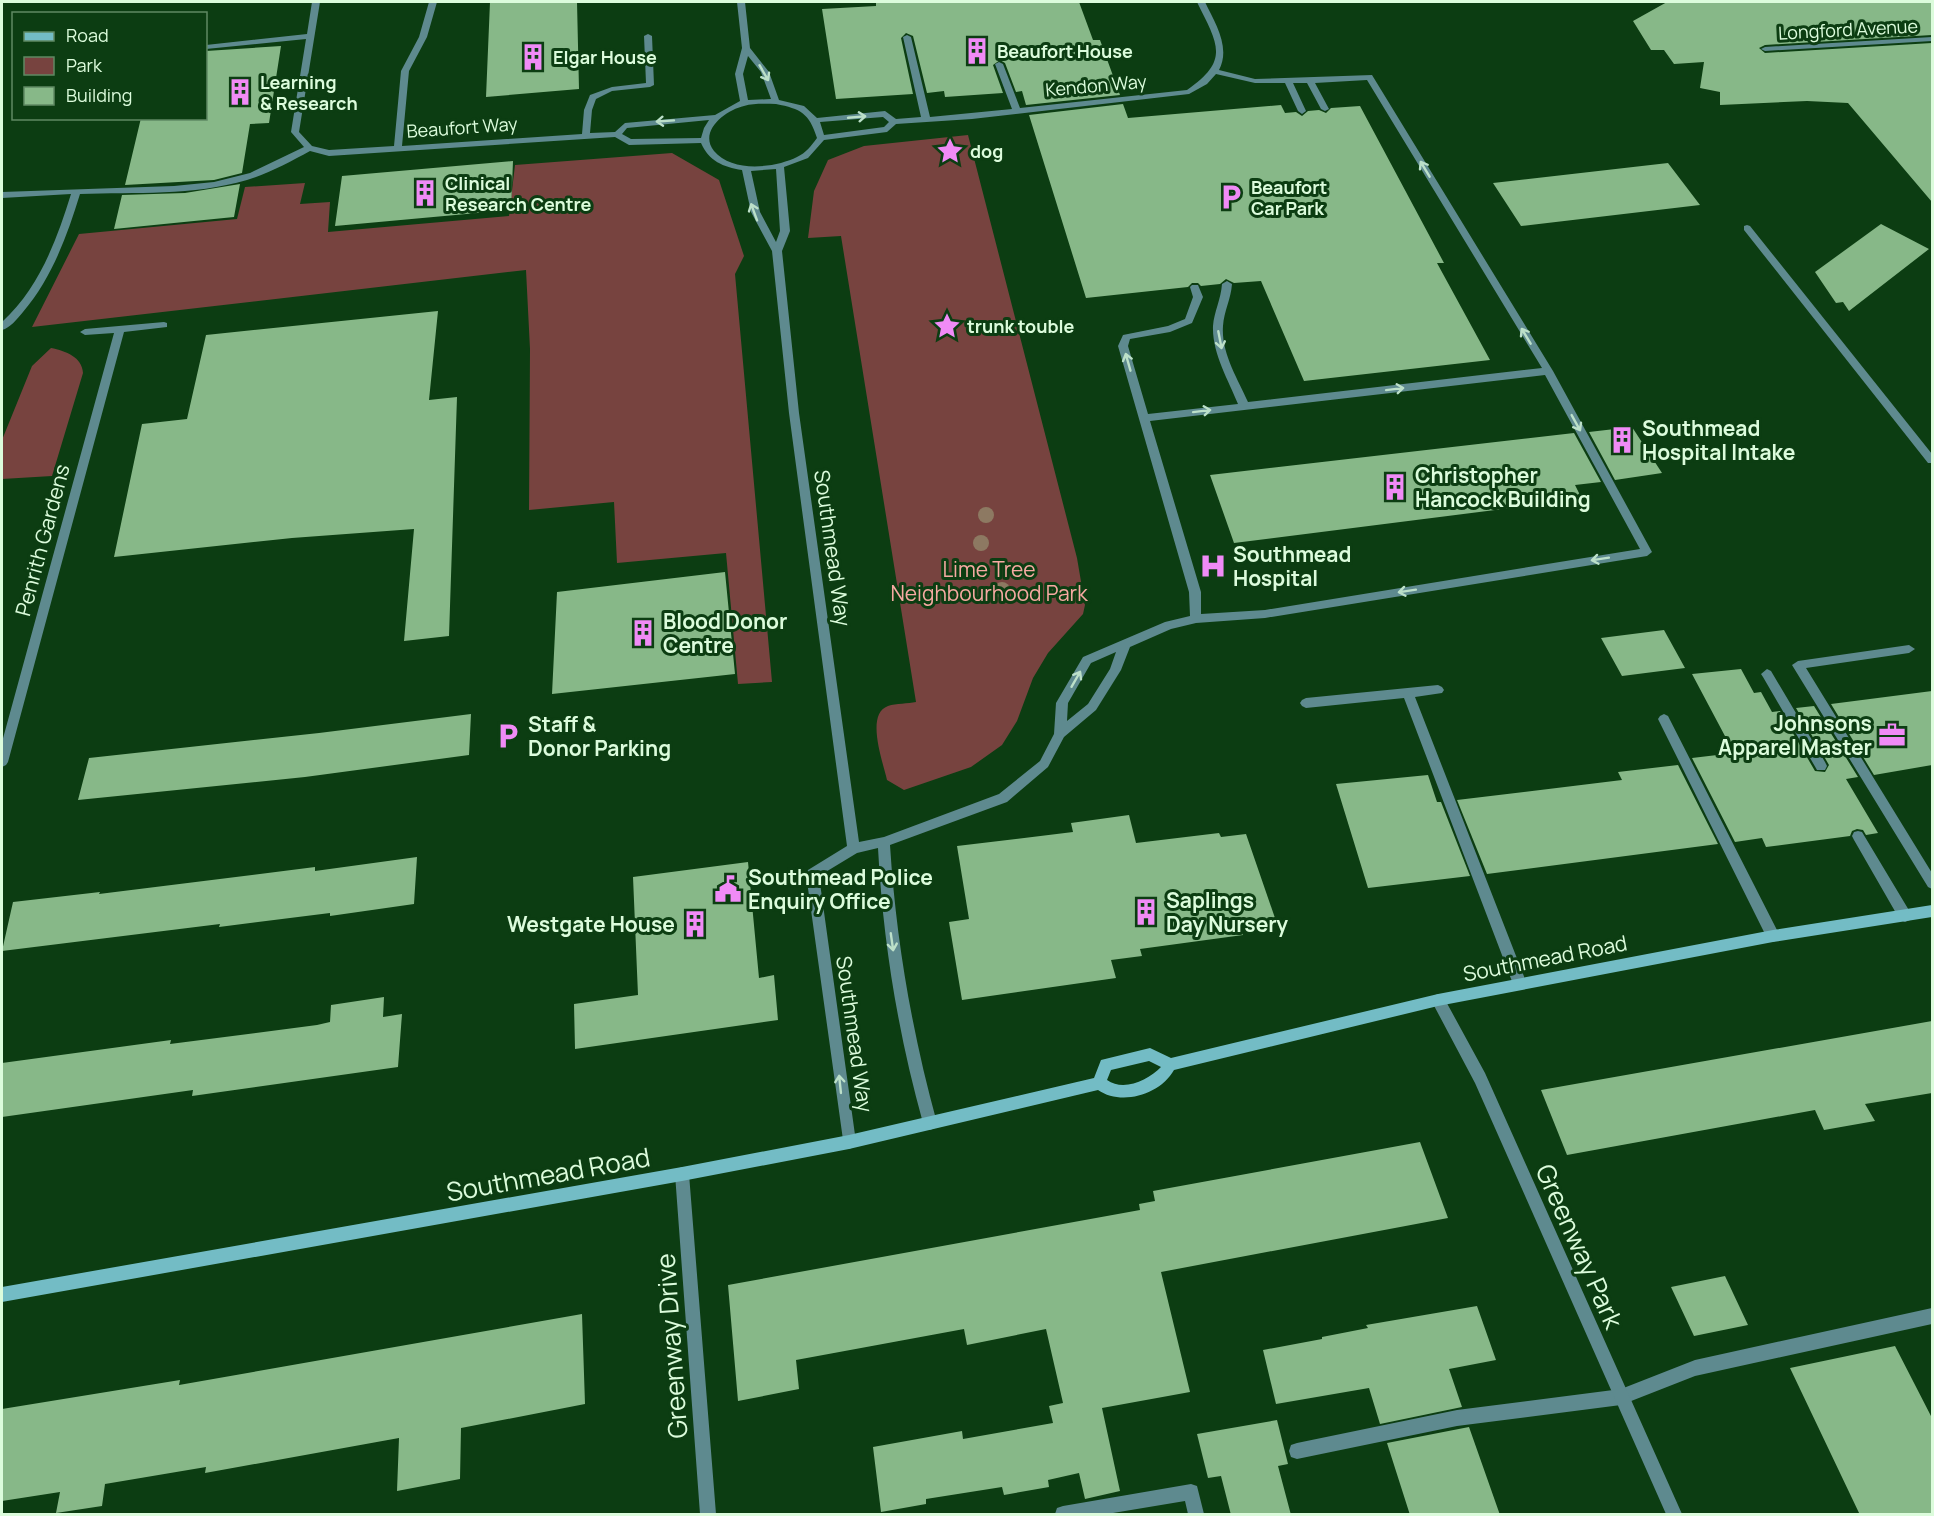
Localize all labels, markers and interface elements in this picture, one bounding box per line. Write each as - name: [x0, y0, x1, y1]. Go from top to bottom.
- legend: [12, 12, 207, 120]
- street label: Longford Avenue: [1777, 13, 1919, 45]
- text: Road: [66, 23, 109, 47]
- building icon: Beaufort House: [962, 36, 992, 66]
- place label: Beaufort House: [997, 39, 1133, 63]
- building icon: Elgar House: [518, 42, 548, 72]
- place label: Elgar House: [553, 45, 657, 69]
- text: Park: [66, 53, 103, 77]
- one-way arrow: [758, 64, 770, 81]
- street label: Kendon Way: [1044, 69, 1148, 101]
- place label: Learning & Research: [260, 70, 358, 115]
- building icon: Learning & Research: [225, 77, 255, 107]
- text: Building: [66, 83, 132, 107]
- street label: Beaufort Way: [406, 111, 519, 143]
- one-way arrow: [846, 111, 866, 122]
- one-way arrow: [655, 116, 675, 127]
- place icon: dog: [935, 136, 965, 166]
- place label: dog: [970, 139, 1003, 163]
- one-way arrow: [1419, 161, 1431, 178]
- place label: Clinical Research Centre: [445, 171, 592, 216]
- place label: Beaufort Car Park: [1251, 175, 1327, 220]
- building icon: Clinical Research Centre: [410, 178, 440, 208]
- parking icon: Beaufort Car Park: [1216, 182, 1246, 212]
- one-way arrow: [748, 204, 759, 222]
- place icon: trunk touble: [932, 311, 962, 341]
- place label: trunk touble: [967, 314, 1075, 338]
- one-way arrow: [1520, 328, 1532, 345]
- one-way arrow: [1215, 330, 1226, 349]
- one-way arrow: [1122, 353, 1133, 372]
- one-way arrow: [1385, 383, 1405, 394]
- one-way arrow: [1191, 406, 1211, 417]
- one-way arrow: [1571, 413, 1582, 431]
- place label: Southmead Hospital Intake: [1642, 414, 1795, 466]
- building icon: Southmead Hospital Intake: [1607, 425, 1637, 455]
- street label: Penrith Gardens: [8, 461, 76, 619]
- place label: Christopher Hancock Building: [1415, 461, 1591, 513]
- street label: Southmead Way: [808, 468, 858, 628]
- building icon: Christopher Hancock Building: [1380, 472, 1410, 502]
- place label: Southmead Hospital: [1233, 540, 1351, 592]
- hospital icon: Southmead Hospital: [1198, 551, 1228, 581]
- one-way arrow: [1590, 554, 1610, 565]
- park label: Lime Tree Neighbourhood Park: [890, 555, 1088, 607]
- one-way arrow: [1398, 585, 1418, 596]
- place label: Blood Donor Centre: [663, 607, 787, 659]
- building icon: Blood Donor Centre: [628, 618, 658, 648]
- one-way arrow: [1070, 671, 1082, 688]
- place label: Johnsons Apparel Master: [1718, 709, 1872, 761]
- place label: Staff & Donor Parking: [528, 710, 671, 762]
- office icon: Johnsons Apparel Master: [1877, 720, 1907, 750]
- parking icon: Staff & Donor Parking: [493, 721, 523, 751]
- place label: Southmead Police Enquiry Office: [748, 863, 933, 915]
- public building icon: Southmead Police Enquiry Office: [713, 874, 743, 904]
- place label: Saplings Day Nursery: [1166, 886, 1288, 938]
- building icon: Saplings Day Nursery: [1131, 897, 1161, 927]
- building icon: Westgate House: [680, 909, 710, 939]
- place label: Westgate House: [507, 910, 675, 938]
- street label: Southmead Road: [1461, 928, 1629, 988]
- one-way arrow: [887, 931, 898, 951]
- street label: Southmead Way: [830, 954, 880, 1114]
- one-way arrow: [834, 1075, 845, 1094]
- street label: Southmead Road: [443, 1138, 653, 1210]
- street label: Greenway Park: [1528, 1158, 1633, 1335]
- street label: Greenway Drive: [647, 1252, 695, 1440]

